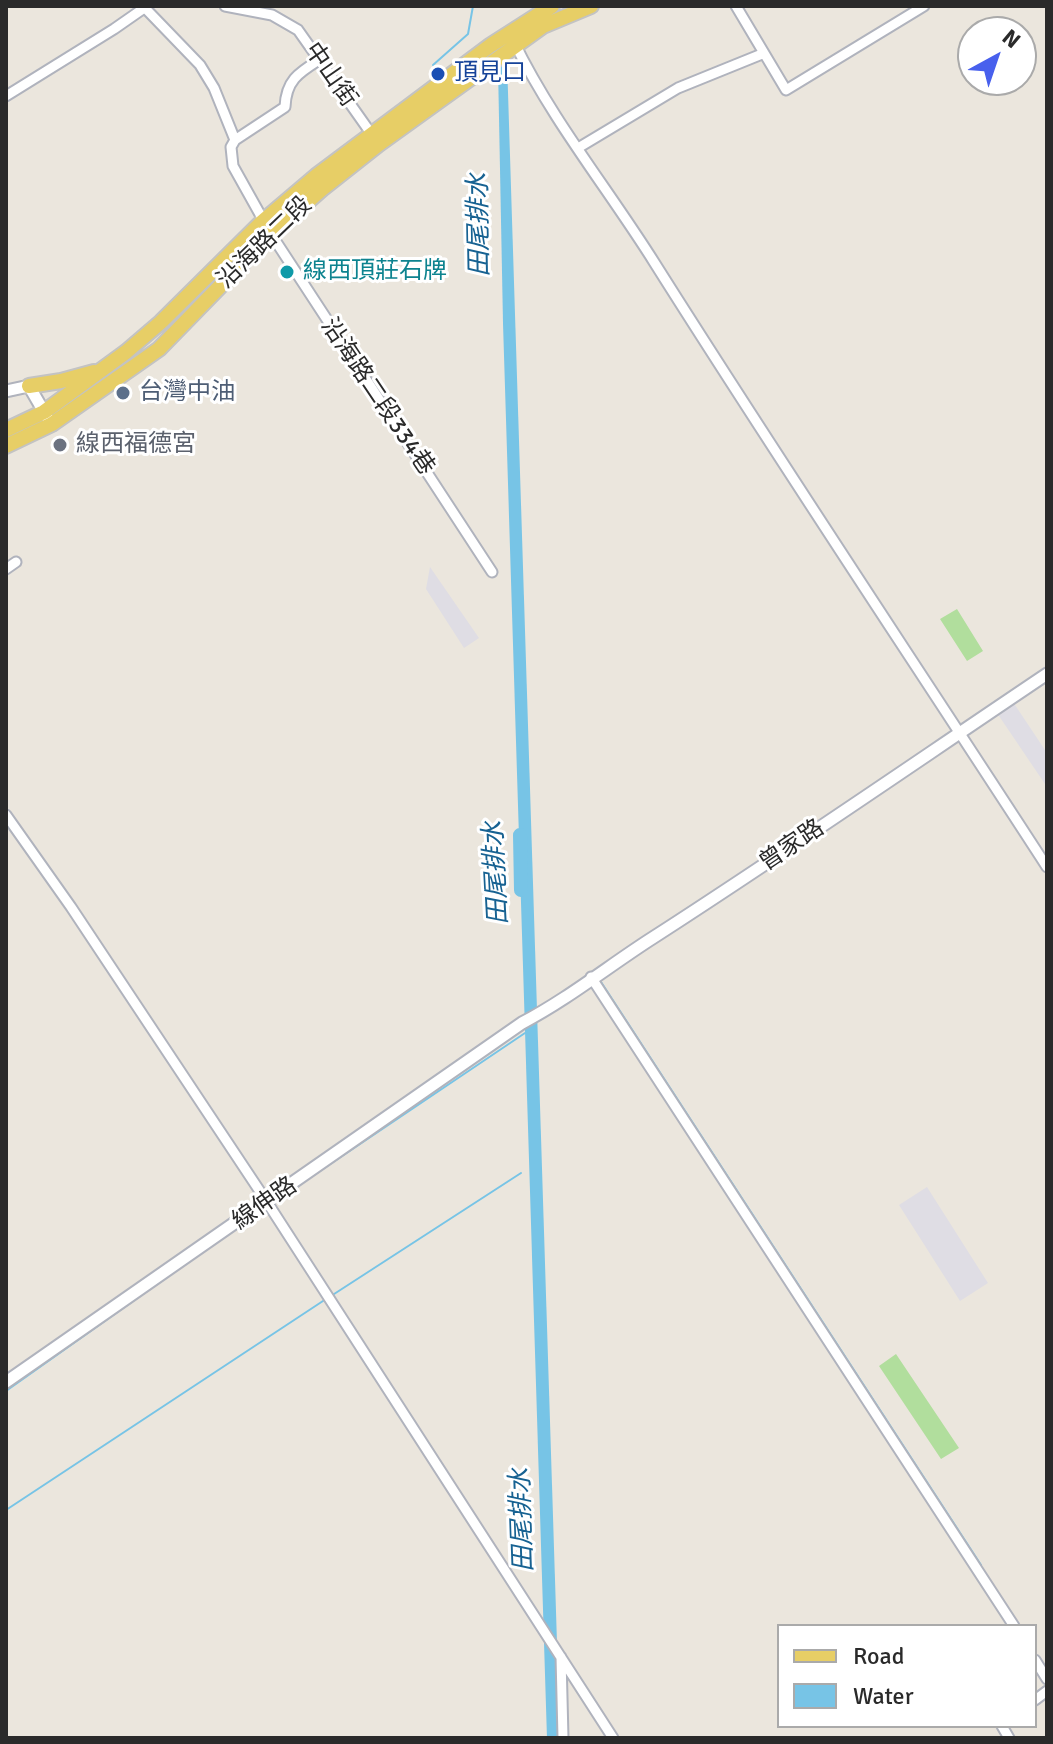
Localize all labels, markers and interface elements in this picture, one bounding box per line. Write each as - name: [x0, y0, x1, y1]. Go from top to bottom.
- north arrow: [957, 16, 1037, 96]
- text: N: [997, 24, 1026, 54]
- street label: 中山街: [298, 37, 362, 113]
- place label: 頂見口: [454, 60, 526, 88]
- marker: 頂見口: [429, 65, 447, 83]
- water label: 田尾排水: [463, 173, 497, 277]
- street label: 沿海路二段: [212, 191, 318, 295]
- place label: 線西頂莊石牌: [303, 258, 447, 286]
- marker: 線西頂莊石牌: [278, 263, 296, 281]
- street label: 沿海路二段334巷: [314, 313, 440, 481]
- place label: 台灣中油: [139, 379, 235, 407]
- marker: 台灣中油: [114, 384, 132, 402]
- place label: 線西福德宮: [76, 431, 196, 459]
- marker: 線西福德宮: [51, 436, 69, 454]
- street label: 曾家路: [754, 814, 830, 878]
- water label: 田尾排水: [479, 820, 515, 926]
- street label: 線伸路: [227, 1172, 303, 1236]
- water label: 田尾排水: [506, 1467, 540, 1573]
- legend: [777, 1624, 1037, 1728]
- text: Road: [853, 1641, 904, 1671]
- text: Water: [853, 1681, 913, 1711]

